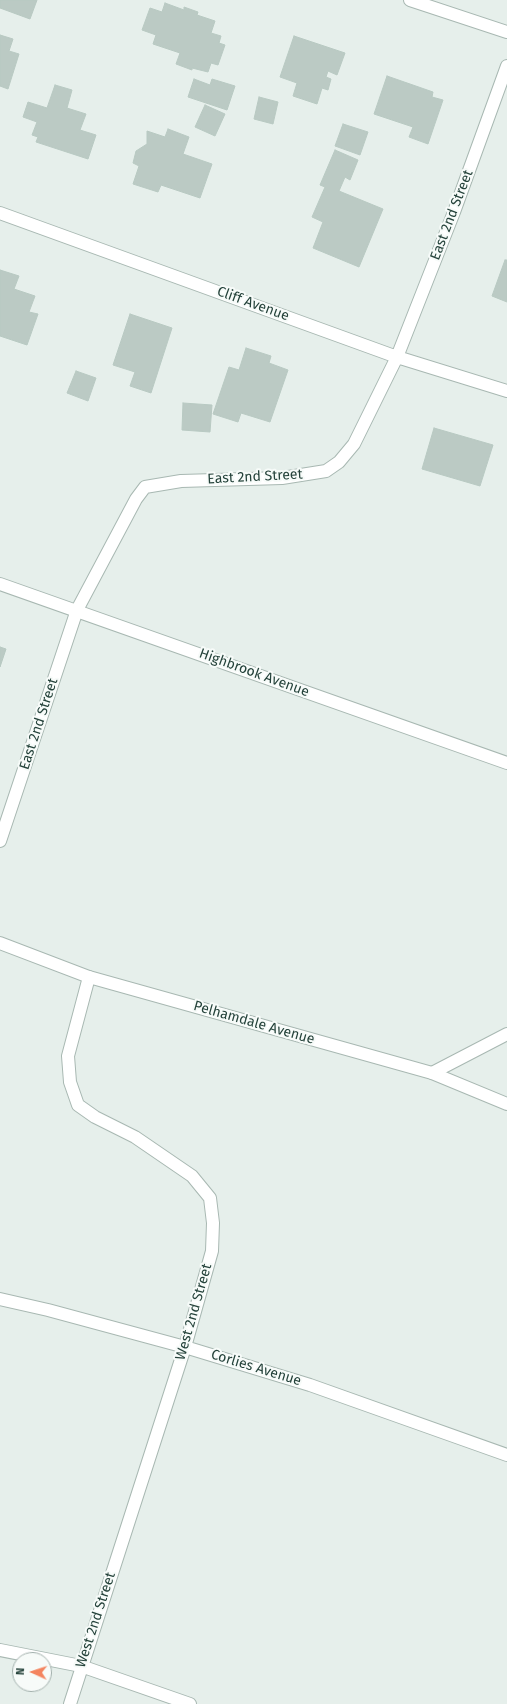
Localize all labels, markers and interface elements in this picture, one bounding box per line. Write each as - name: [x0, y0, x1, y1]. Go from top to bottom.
- street label: East 2nd Street: [427, 168, 477, 262]
- street label: Cliff Avenue: [215, 283, 291, 325]
- street label: East 2nd Street: [207, 466, 303, 488]
- street label: Highbrook Avenue: [197, 645, 311, 701]
- street label: East 2nd Street: [16, 676, 62, 772]
- street label: Pelhamdale Avenue: [192, 998, 316, 1048]
- street label: West 2nd Street: [172, 1262, 216, 1362]
- street label: Corlies Avenue: [209, 1346, 303, 1390]
- street label: West 2nd Street: [73, 1570, 119, 1670]
- north arrow: [12, 1652, 52, 1692]
- text: N: [14, 1667, 27, 1675]

